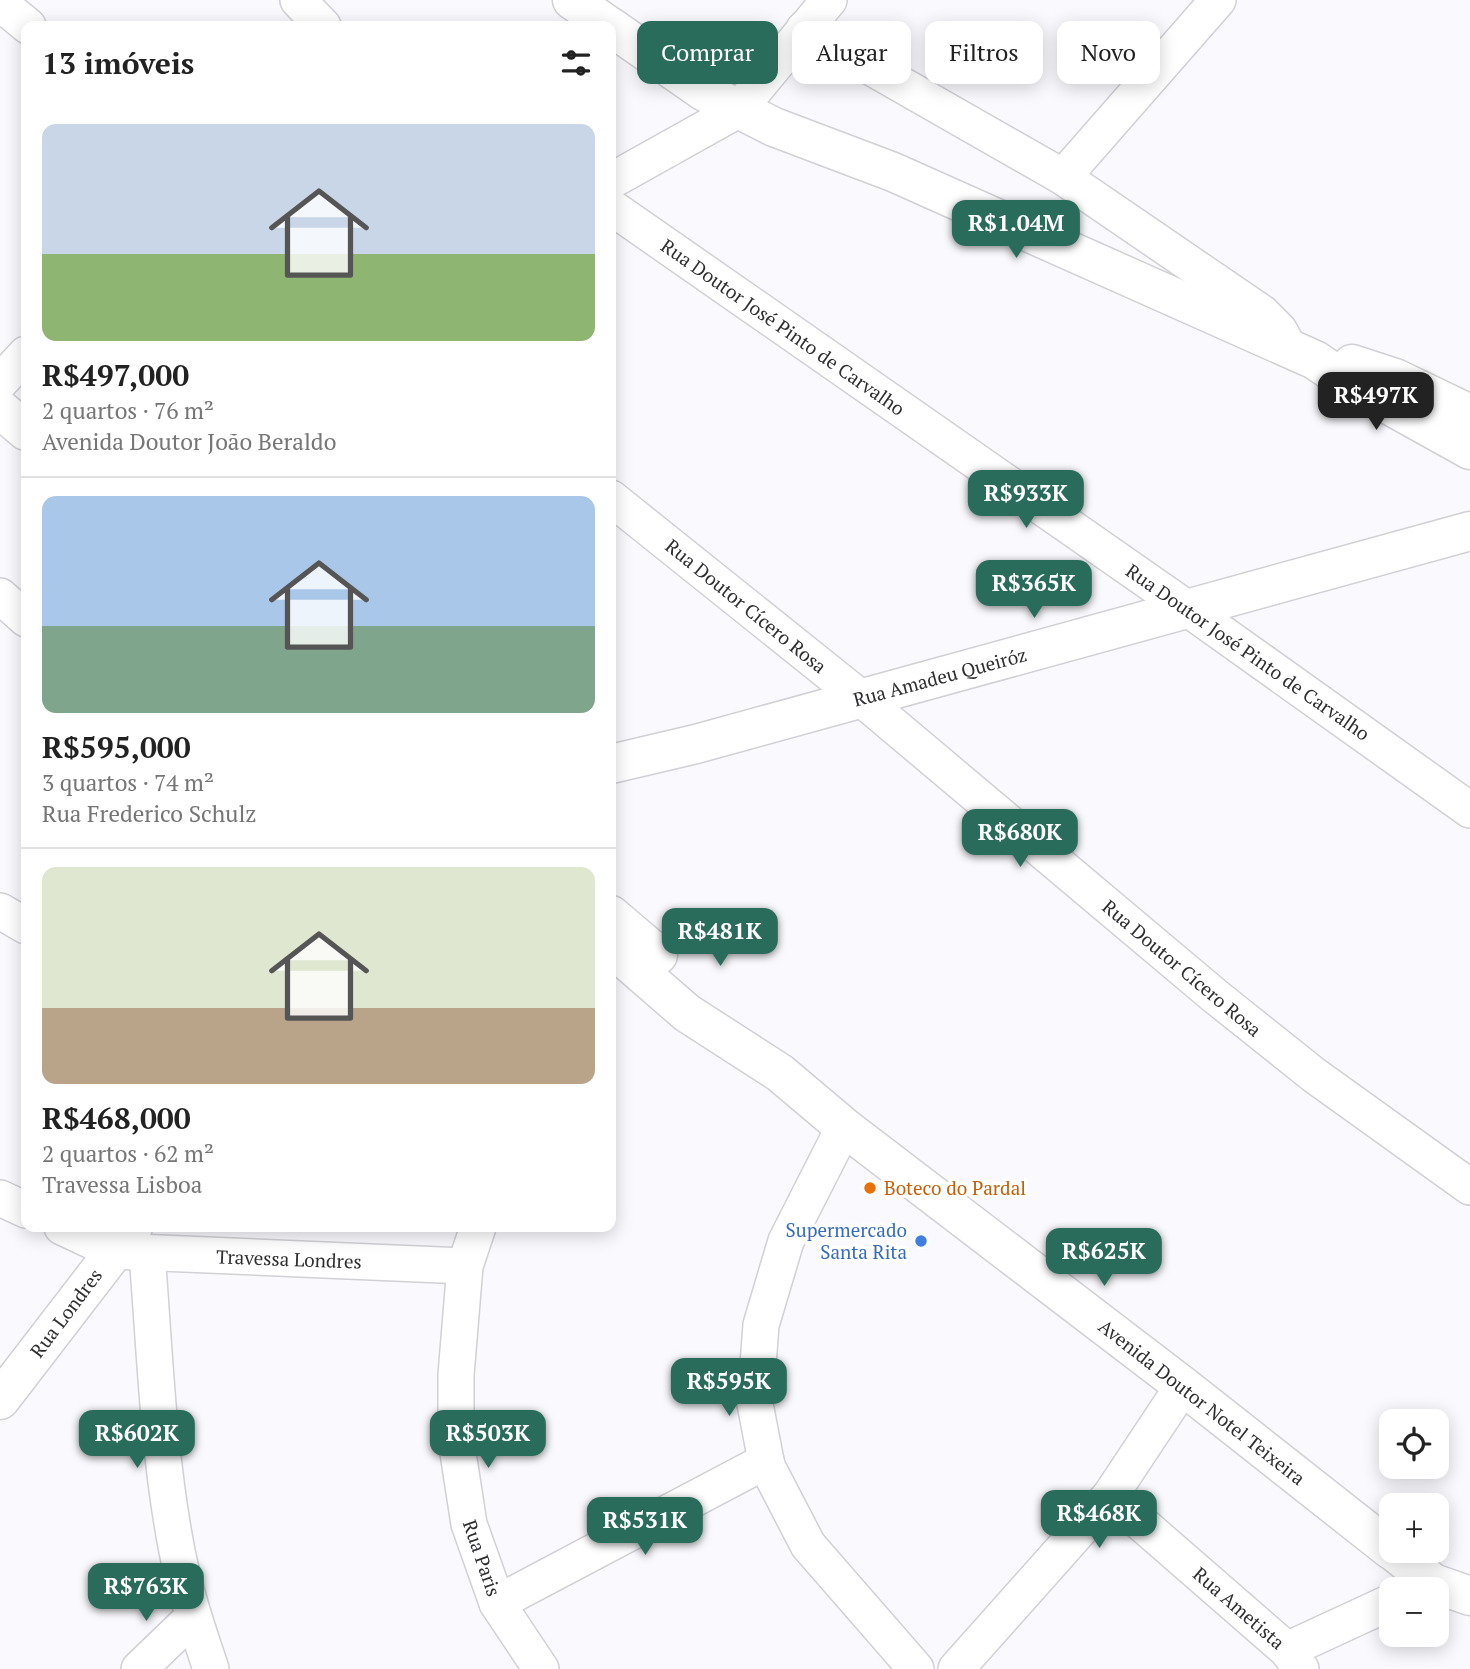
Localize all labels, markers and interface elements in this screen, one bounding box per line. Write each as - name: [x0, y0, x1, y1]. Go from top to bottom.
- chip: Comprar: [637, 21, 778, 84]
- chip: Alugar: [792, 21, 911, 84]
- chip: Filtros: [925, 21, 1043, 84]
- chip: Novo: [1057, 21, 1160, 84]
- text: 13 imóveis: [42, 43, 194, 83]
- icon: filters: [557, 44, 595, 82]
- icon: home: [256, 170, 382, 296]
- pin: R$1.04M: [951, 201, 1081, 260]
- text: R$1.04M: [968, 207, 1064, 238]
- street label: Rua Doutor José Pinto de Carvalho: [656, 233, 910, 421]
- text: R$497,000: [42, 355, 189, 395]
- pin: R$497K: [1319, 372, 1433, 432]
- text: R$497K: [1334, 379, 1418, 410]
- text: 2 quartos · 76 m²: [42, 395, 214, 426]
- text: Avenida Doutor João Beraldo: [42, 426, 336, 457]
- pin: R$933K: [969, 470, 1083, 530]
- text: R$933K: [984, 477, 1068, 508]
- street label: Rua Doutor Cícero Rosa: [661, 533, 832, 679]
- icon: home: [256, 542, 382, 668]
- street label: Rua Doutor José Pinto de Carvalho: [1121, 558, 1375, 746]
- pin: R$365K: [977, 560, 1091, 620]
- text: R$365K: [992, 567, 1076, 598]
- street label: Rua Amadeu Queiróz: [850, 641, 1029, 712]
- text: R$595,000: [42, 727, 191, 767]
- text: 3 quartos · 74 m²: [42, 767, 214, 798]
- text: Rua Frederico Schulz: [42, 798, 257, 829]
- pin: R$680K: [963, 810, 1077, 869]
- text: R$680K: [978, 816, 1062, 847]
- street label: Rua Doutor Cícero Rosa: [1098, 894, 1267, 1042]
- pin: R$481K: [663, 908, 777, 968]
- icon: home: [256, 913, 382, 1039]
- text: R$481K: [678, 915, 762, 946]
- text: R$468,000: [42, 1098, 191, 1138]
- text: 2 quartos · 62 m²: [42, 1138, 214, 1169]
- text: Travessa Lisboa: [42, 1169, 202, 1200]
- place label: Boteco do Pardal: [884, 1175, 1026, 1200]
- marker: Boteco do Pardal: [862, 1180, 878, 1196]
- place label: Supermercado Santa Rita: [786, 1217, 907, 1264]
- pin: R$625K: [1047, 1228, 1161, 1288]
- marker: Supermercado Santa Rita: [913, 1233, 929, 1249]
- text: R$625K: [1062, 1235, 1146, 1266]
- street label: Travessa Londres: [216, 1243, 362, 1274]
- street label: Rua Londres: [24, 1263, 107, 1362]
- street label: Avenida Doutor Notel Teixeira: [1094, 1313, 1311, 1490]
- pin: R$595K: [672, 1358, 786, 1418]
- text: R$595K: [687, 1365, 771, 1396]
- map controls: [1379, 1409, 1449, 1647]
- button: locate: [1379, 1409, 1449, 1479]
- pin: R$602K: [80, 1410, 194, 1470]
- pin: R$503K: [431, 1410, 545, 1470]
- text: R$602K: [95, 1417, 179, 1448]
- text: R$503K: [446, 1417, 530, 1448]
- pin: R$468K: [1042, 1490, 1156, 1550]
- button: +: [1379, 1493, 1449, 1563]
- text: R$468K: [1057, 1497, 1141, 1528]
- pin: R$531K: [588, 1498, 702, 1557]
- text: R$531K: [603, 1504, 687, 1535]
- street label: Rua Paris: [458, 1516, 507, 1599]
- street label: Rua Ametista: [1188, 1561, 1291, 1655]
- pin: R$763K: [89, 1564, 203, 1623]
- text: R$763K: [104, 1570, 188, 1601]
- button: −: [1379, 1577, 1449, 1647]

